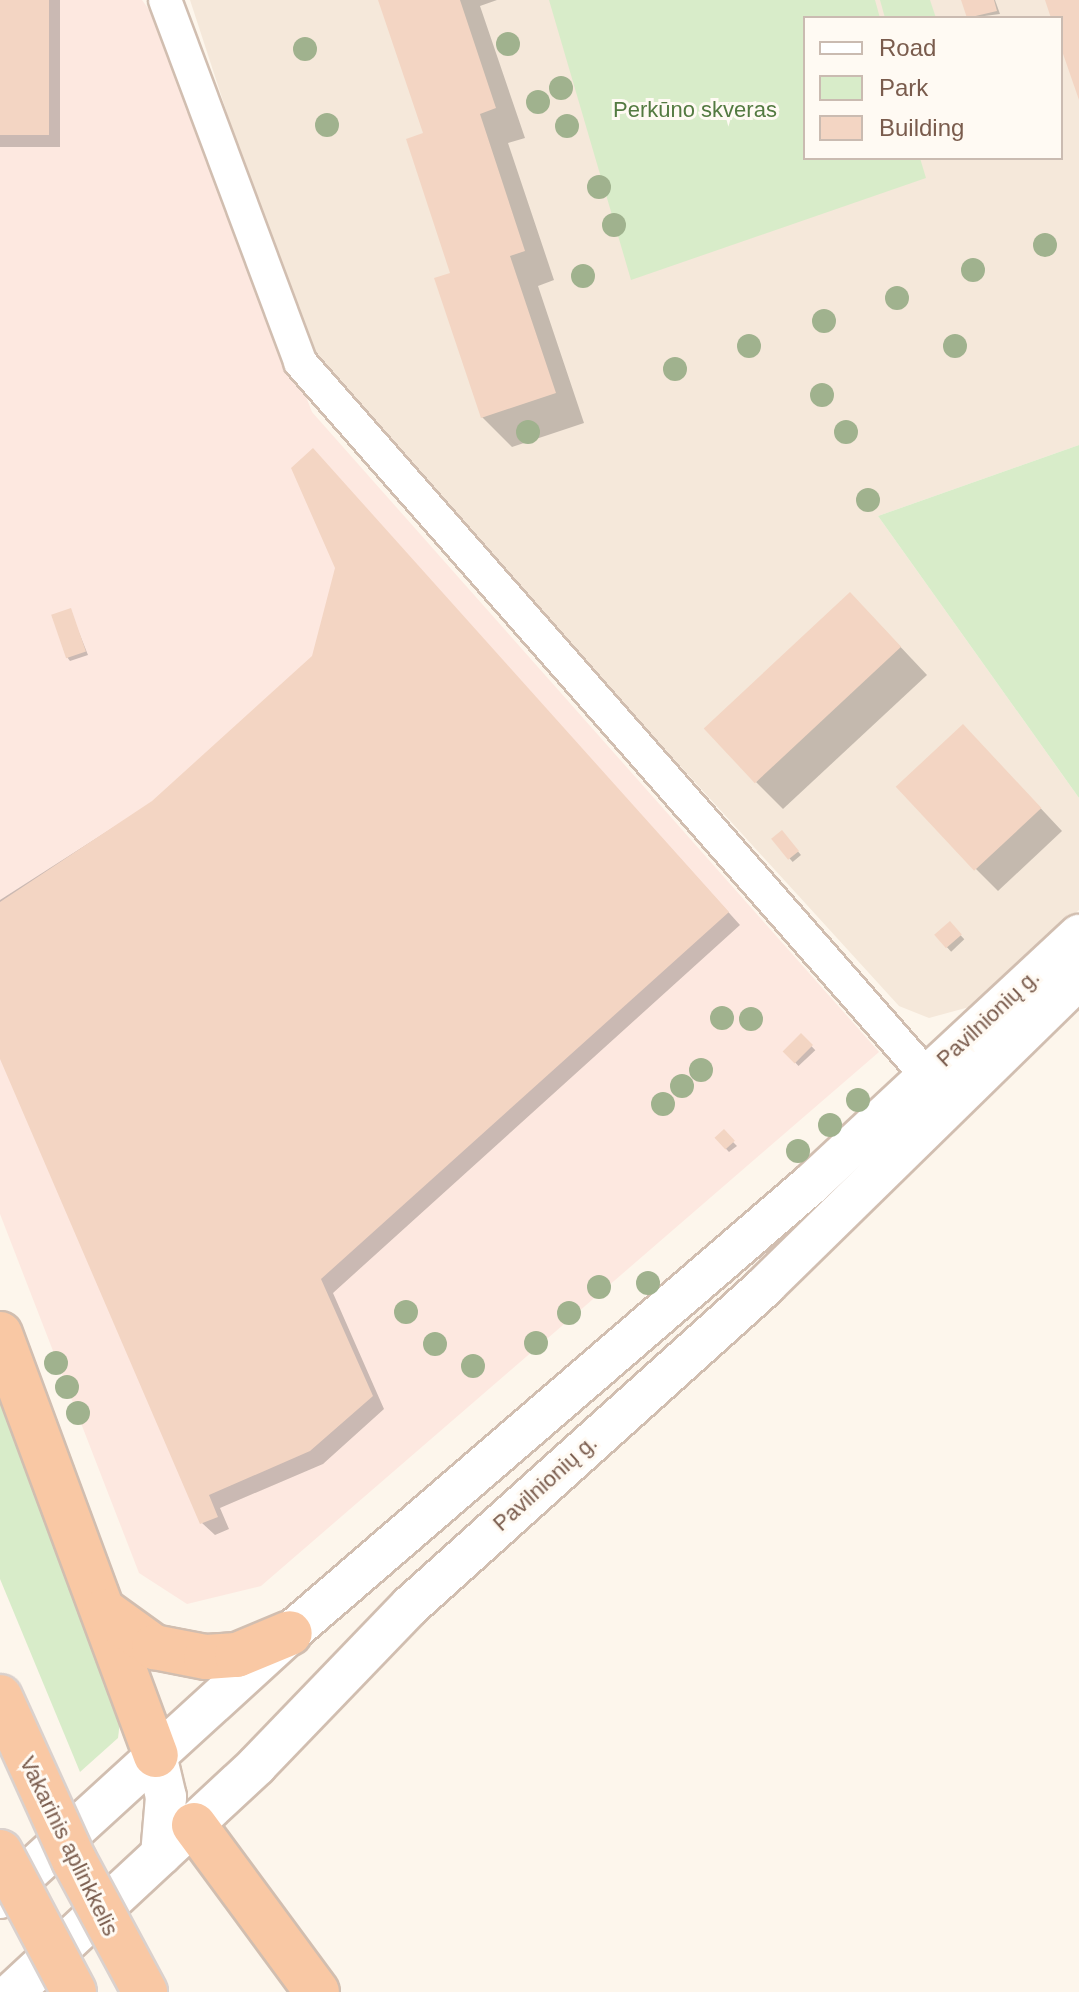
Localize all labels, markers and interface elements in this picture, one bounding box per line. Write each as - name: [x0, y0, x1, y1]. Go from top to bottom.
- legend: [803, 16, 1063, 160]
- text: Road: [879, 34, 936, 61]
- text: Park: [879, 74, 928, 101]
- park label: Perkūno skveras: [613, 97, 777, 123]
- text: Building: [879, 114, 964, 141]
- street label: Pavilnionių g.: [931, 964, 1045, 1072]
- street label: Pavilnionių g.: [488, 1429, 602, 1537]
- street label: Vakarinis aplinkkelis: [14, 1752, 124, 1940]

